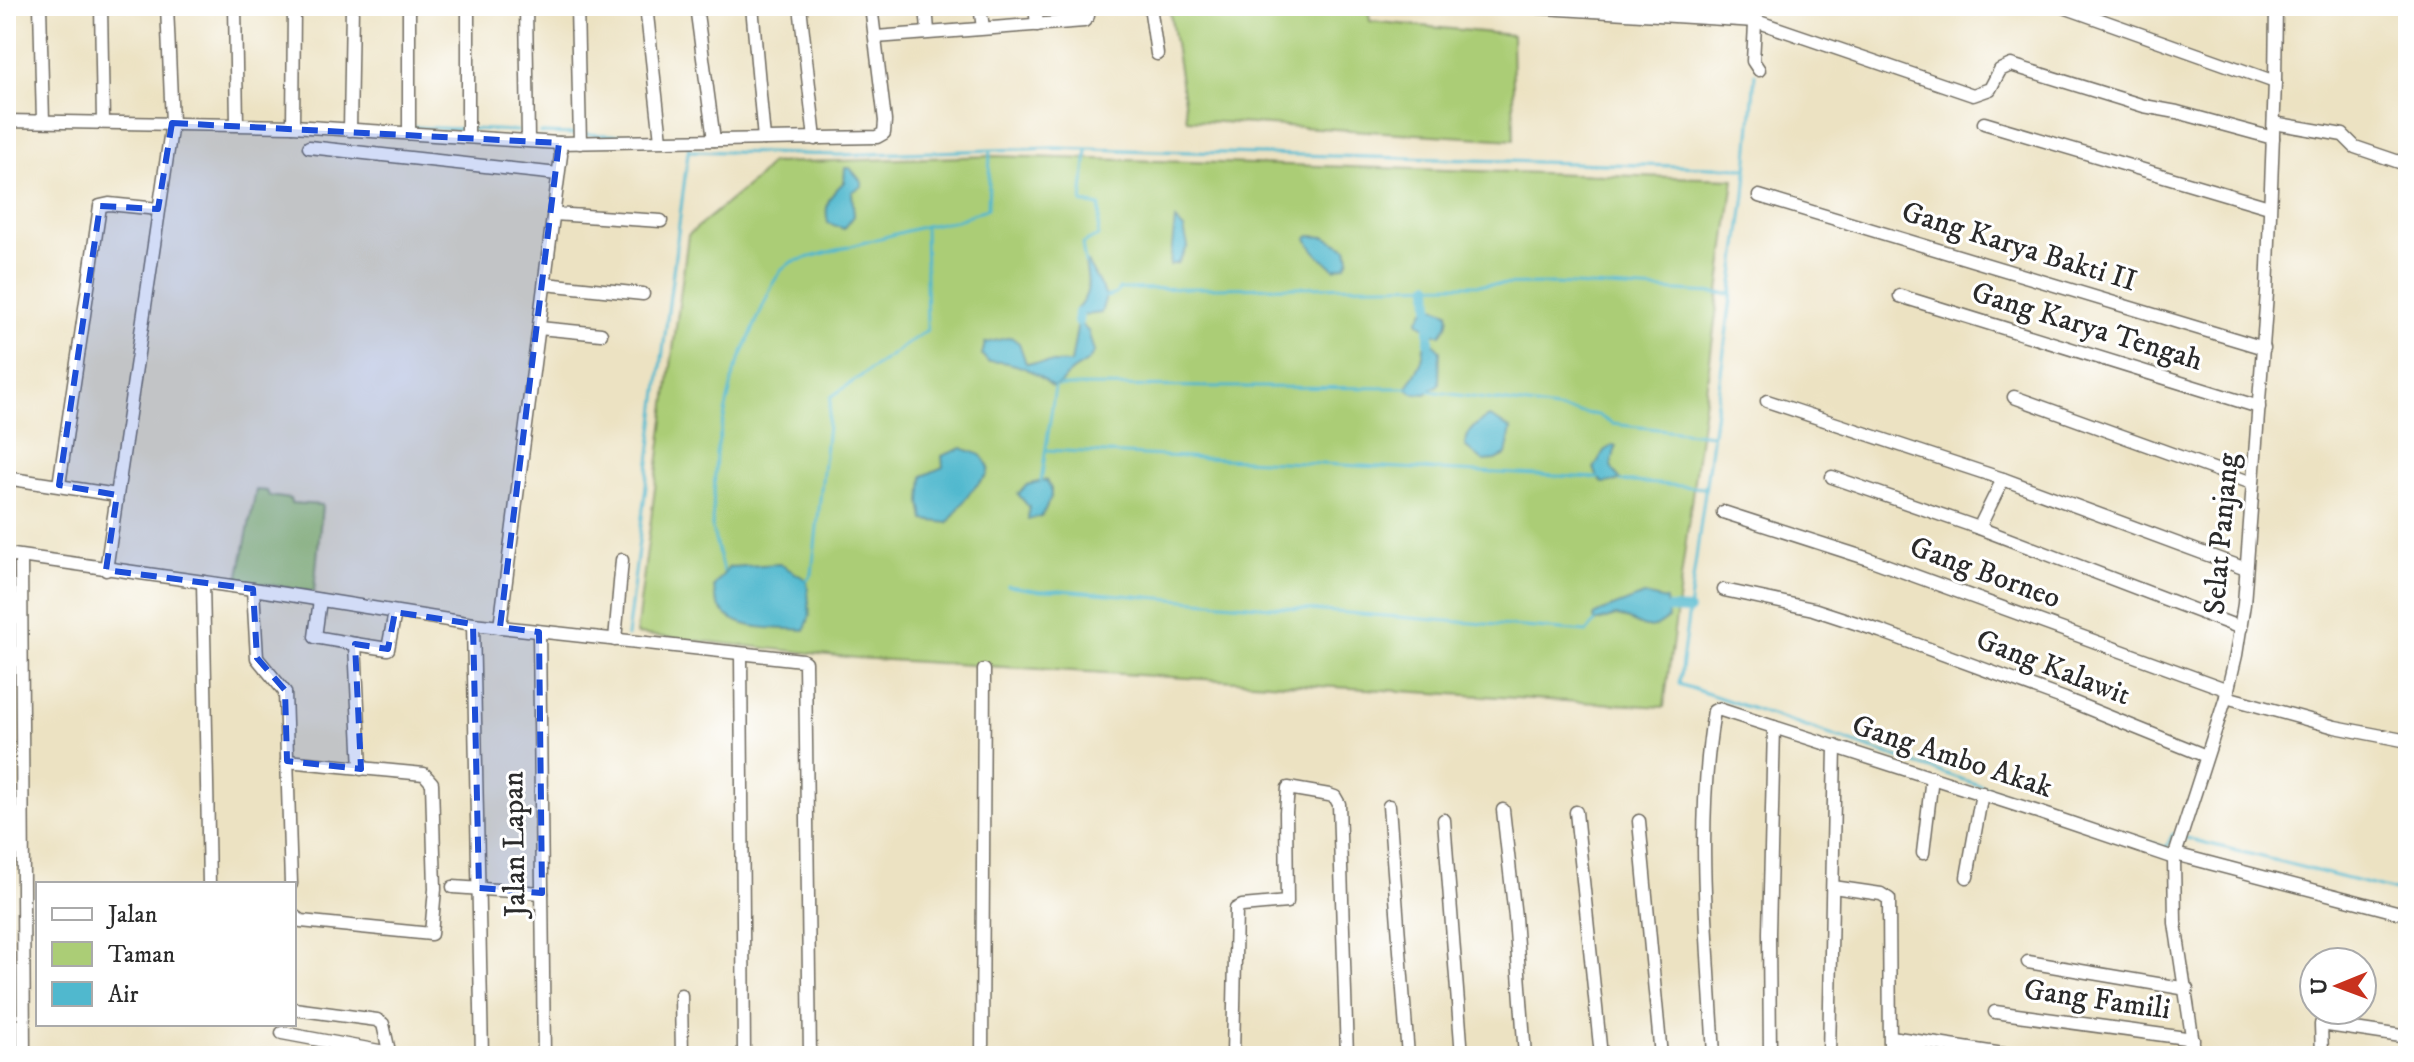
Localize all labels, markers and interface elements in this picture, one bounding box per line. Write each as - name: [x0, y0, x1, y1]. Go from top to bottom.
- street label: Gang Karya Bakti II: [1897, 194, 2141, 300]
- street label: Gang Karya Tengah: [1967, 274, 2207, 380]
- street label: Selat Panjang: [2197, 451, 2248, 616]
- street label: Gang Borneo: [1905, 529, 2065, 617]
- street label: Gang Kalawit: [1971, 622, 2135, 714]
- street label: Gang Ambo Akak: [1847, 707, 2057, 807]
- street label: Jalan Lapan: [495, 770, 535, 920]
- legend: [36, 882, 296, 1026]
- text: Jalan: [106, 900, 158, 930]
- text: Taman: [108, 940, 175, 970]
- north arrow: [2298, 946, 2378, 1026]
- street label: Gang Famili: [2021, 971, 2173, 1029]
- text: U: [2306, 978, 2333, 995]
- text: Air: [108, 980, 138, 1010]

